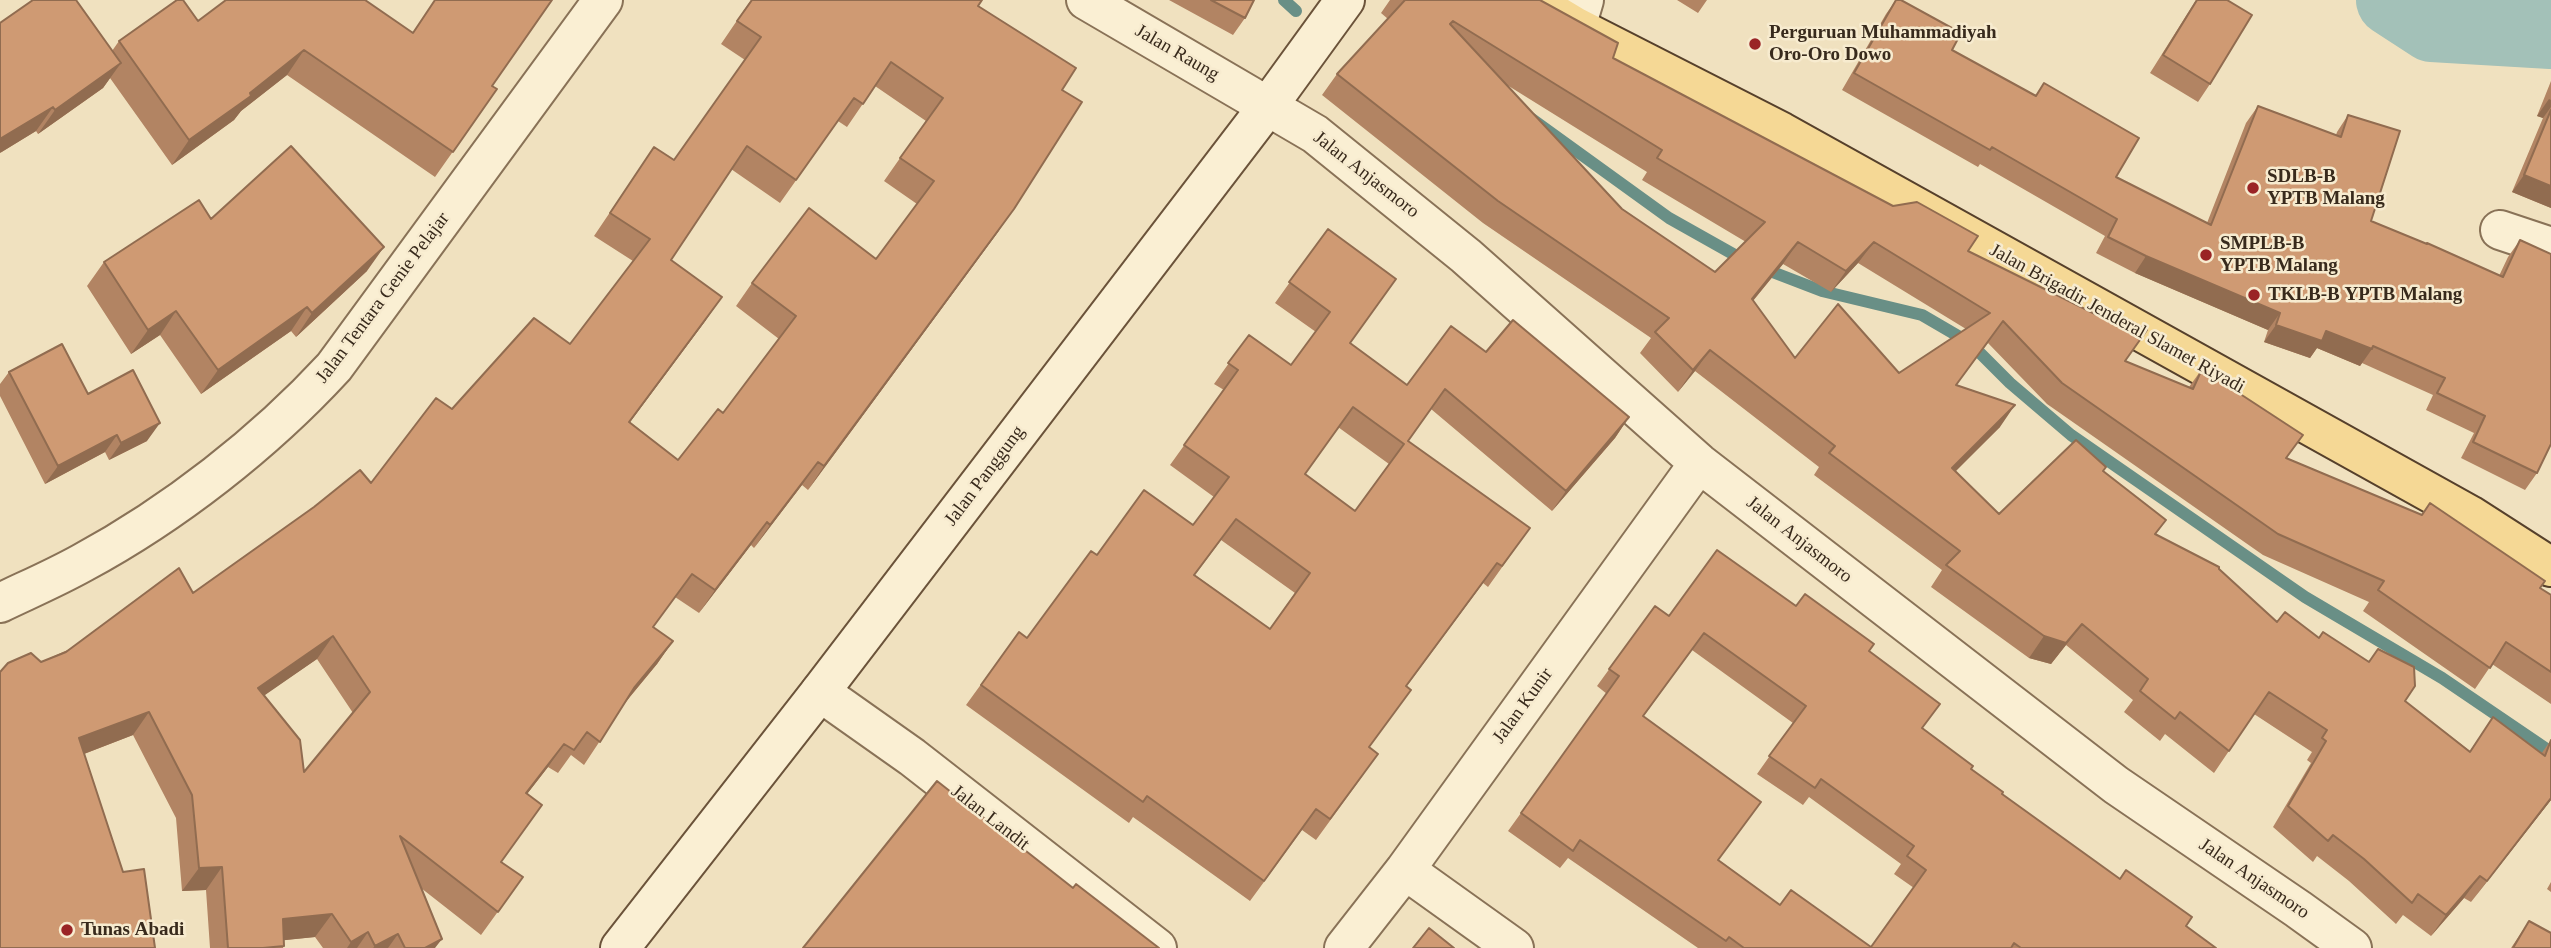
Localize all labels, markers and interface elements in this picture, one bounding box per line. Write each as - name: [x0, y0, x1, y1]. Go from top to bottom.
- street label: Jalan Raung: [1131, 20, 1223, 86]
- place label: Perguruan Muhammadiyah Oro-Oro Dowo: [1769, 22, 1996, 66]
- marker: Perguruan Muhammadiyah Oro-Oro Dowo: [1747, 36, 1763, 52]
- street label: Jalan Anjasmoro: [1308, 127, 1424, 223]
- place label: SDLB-B YPTB Malang: [2267, 166, 2385, 210]
- marker: SDLB-B YPTB Malang: [2245, 180, 2261, 196]
- street label: Jalan Tentara Genie Pelajar: [311, 208, 455, 388]
- place label: SMPLB-B YPTB Malang: [2220, 233, 2338, 277]
- street label: Jalan Brigadir Jenderal Slamet Riyadi: [1985, 239, 2249, 399]
- marker: SMPLB-B YPTB Malang: [2198, 247, 2214, 263]
- place label: TKLB-B YPTB Malang: [2268, 284, 2462, 306]
- marker: TKLB-B YPTB Malang: [2246, 287, 2262, 303]
- street label: Jalan Panggung: [940, 421, 1030, 531]
- street label: Jalan Anjasmoro: [1741, 492, 1857, 588]
- street label: Jalan Kunir: [1488, 664, 1558, 748]
- street label: Jalan Landit: [946, 780, 1034, 856]
- street label: Jalan Anjasmoro: [2194, 834, 2314, 924]
- place label: Tunas Abadi: [81, 919, 184, 941]
- marker: Tunas Abadi: [59, 922, 75, 938]

